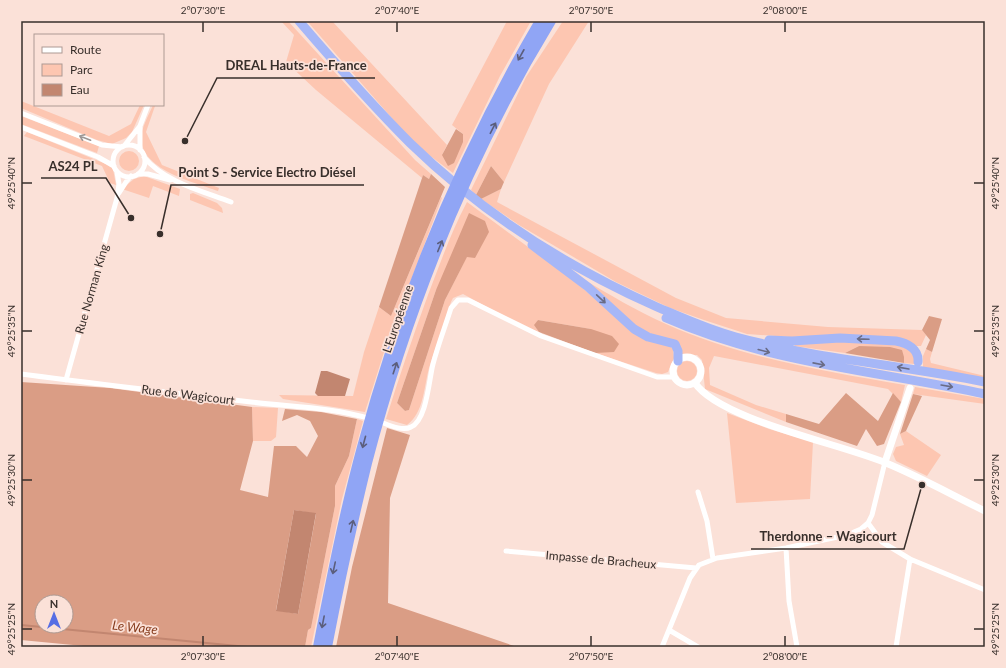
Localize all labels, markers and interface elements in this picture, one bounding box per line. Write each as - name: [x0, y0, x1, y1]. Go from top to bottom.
- text: 2°07'30"E: [181, 4, 226, 16]
- text: 2°07'40"E: [375, 4, 420, 16]
- text: 2°07'50"E: [569, 4, 614, 16]
- text: 2°08'00"E: [763, 4, 808, 16]
- legend: [34, 34, 164, 106]
- text: Route: [70, 42, 101, 57]
- one-way arrow: [517, 49, 525, 61]
- callout: DREAL Hauts-de-France: [217, 53, 375, 78]
- text: DREAL Hauts-de-France: [225, 57, 367, 73]
- text: Parc: [70, 62, 93, 77]
- text: Eau: [70, 82, 90, 97]
- one-way arrow: [490, 122, 497, 134]
- one-way arrow: [79, 134, 91, 142]
- callout: AS24 PL: [41, 153, 106, 178]
- text: 49°25'40"N: [5, 157, 17, 209]
- text: 49°25'40"N: [989, 157, 1001, 209]
- text: AS24 PL: [47, 158, 98, 174]
- callout: Point S - Service Electro Diésel: [171, 160, 364, 185]
- text: Point S - Service Electro Diésel: [178, 164, 356, 180]
- one-way arrow: [436, 240, 444, 252]
- street label: Rue Norman King: [72, 242, 112, 336]
- street label: L'Européenne: [379, 283, 416, 355]
- one-way arrow: [596, 294, 606, 304]
- text: 49°25'35"N: [5, 305, 17, 357]
- text: 49°25'35"N: [989, 305, 1001, 357]
- one-way arrow: [857, 335, 870, 343]
- one-way arrow: [757, 348, 770, 356]
- one-way arrow: [812, 361, 825, 369]
- one-way arrow: [392, 362, 399, 375]
- one-way arrow: [897, 364, 910, 372]
- street label: Rue de Wagicourt: [141, 381, 236, 408]
- one-way arrow: [940, 383, 953, 391]
- one-way arrow: [359, 435, 367, 448]
- text: 49°25'30"N: [5, 454, 17, 506]
- text: 49°25'30"N: [989, 454, 1001, 506]
- one-way arrow: [349, 520, 357, 533]
- callout: Therdonne – Wagicourt: [751, 524, 904, 549]
- text: Therdonne – Wagicourt: [759, 528, 897, 544]
- street label: Impasse de Bracheux: [545, 547, 657, 572]
- one-way arrow: [329, 561, 337, 574]
- north arrow: [34, 594, 74, 634]
- text: N: [50, 597, 58, 610]
- text: 49°25'25"N: [5, 603, 17, 655]
- text: 49°25'25"N: [989, 603, 1001, 655]
- one-way arrow: [318, 615, 326, 628]
- water label: Le Wage: [112, 617, 158, 637]
- text: 2°07'30"E: [181, 650, 226, 662]
- text: 2°07'40"E: [375, 650, 420, 662]
- text: 2°07'50"E: [569, 650, 614, 662]
- text: 2°08'00"E: [763, 650, 808, 662]

